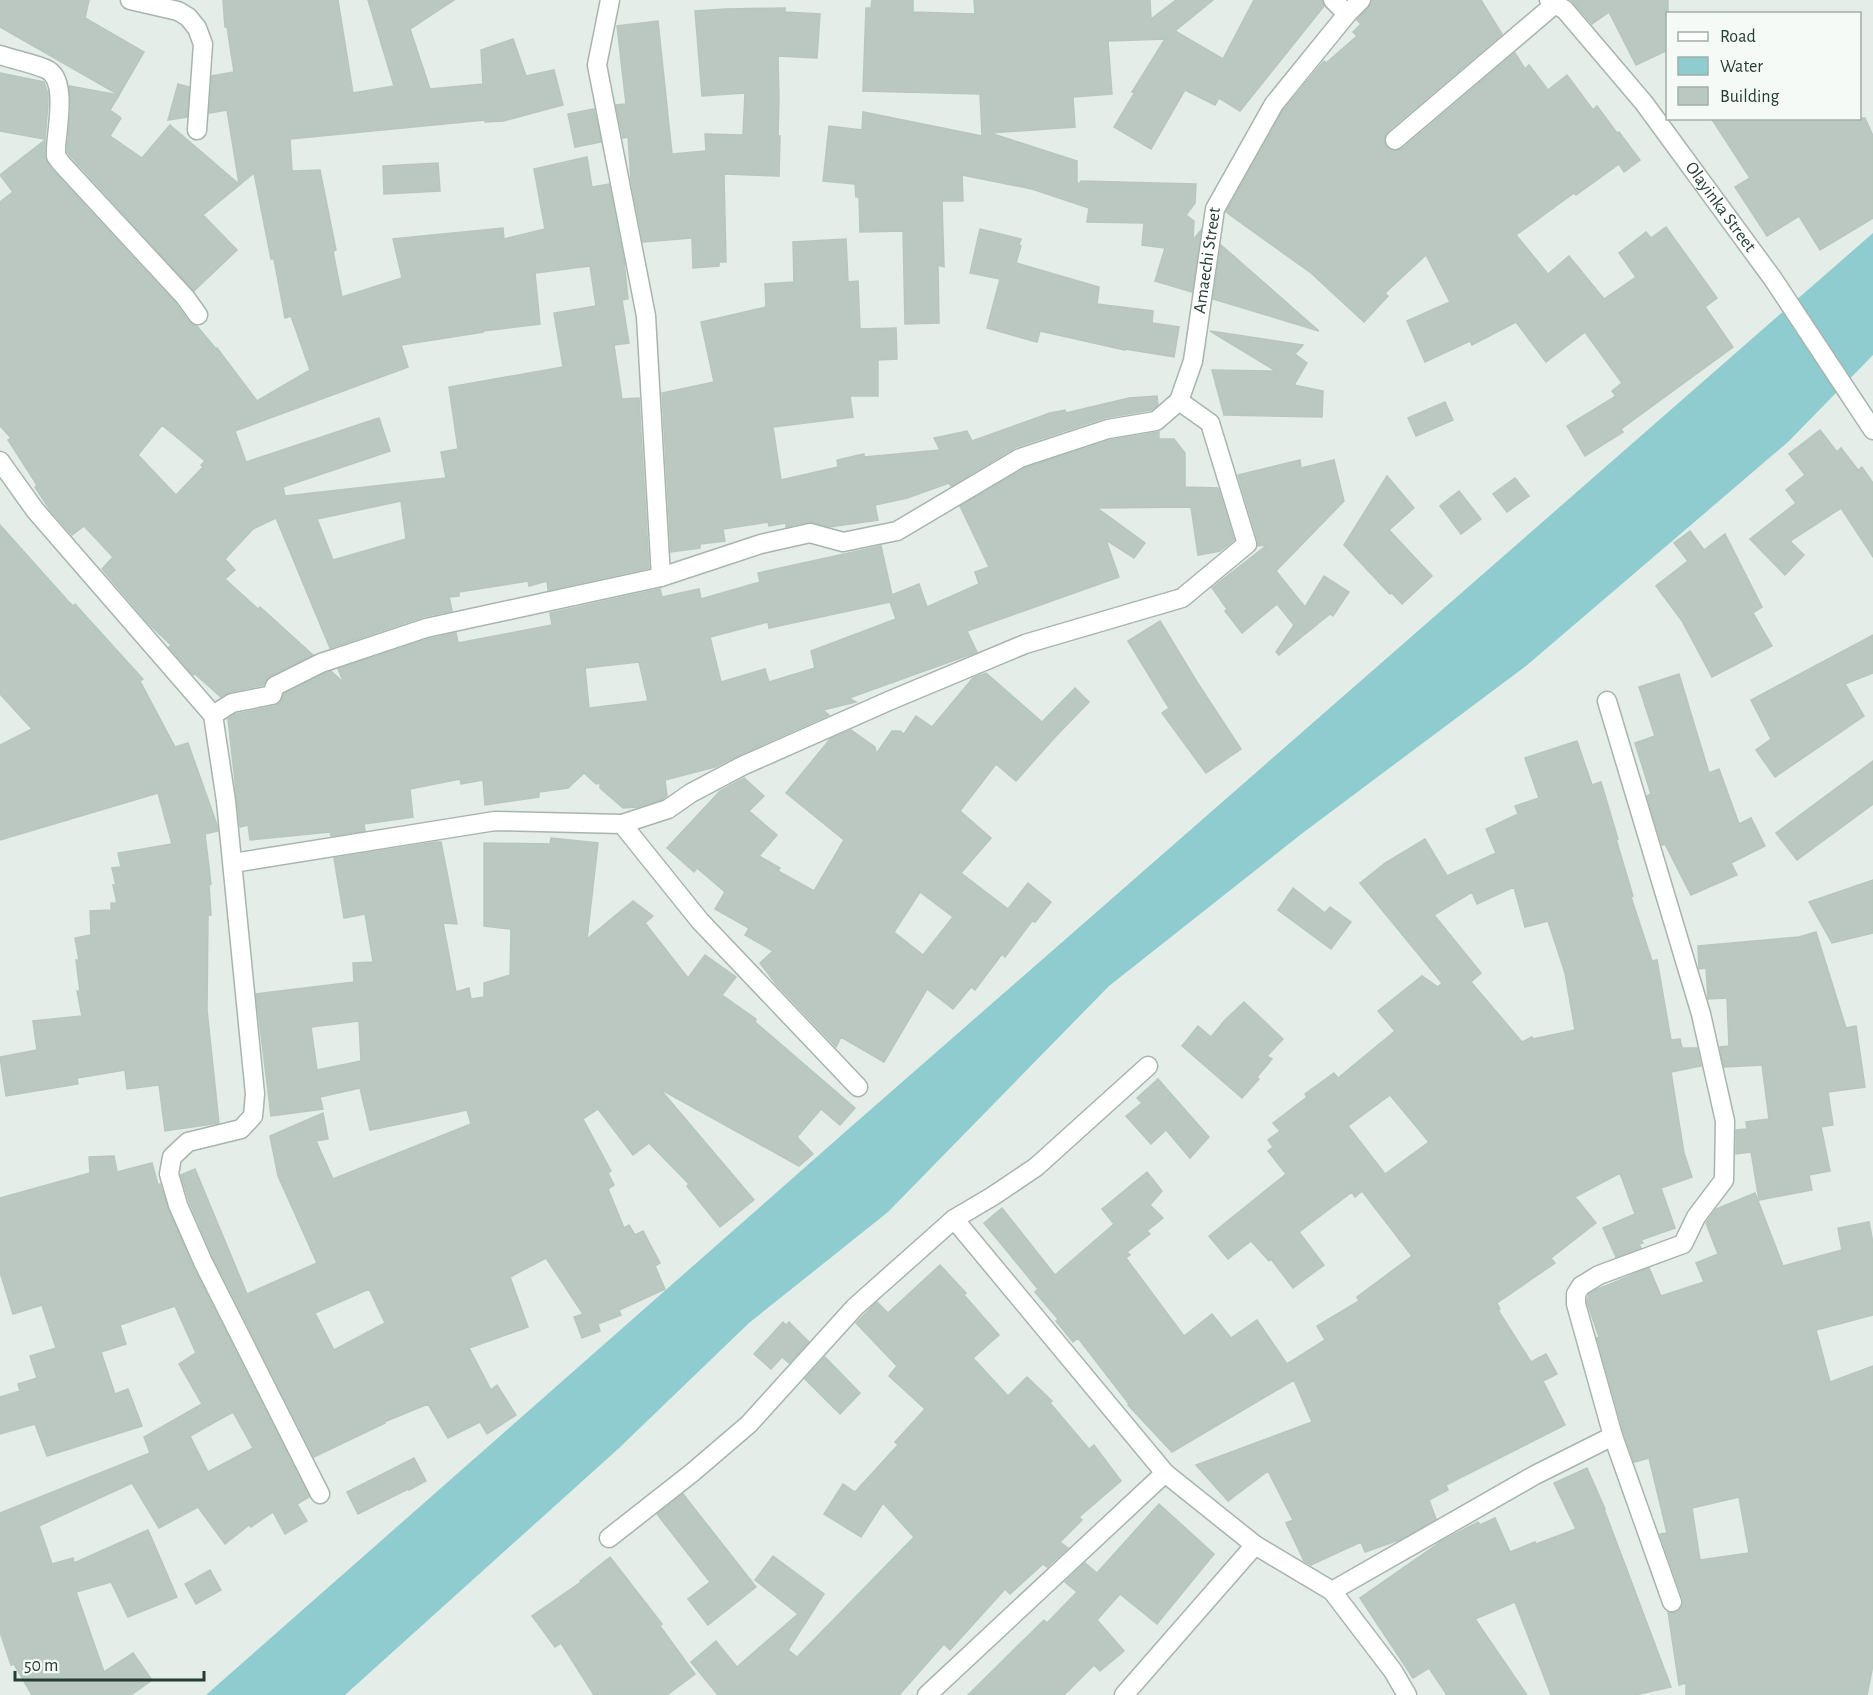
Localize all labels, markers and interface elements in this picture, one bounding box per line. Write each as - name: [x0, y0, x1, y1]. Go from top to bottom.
- legend: [1666, 12, 1861, 120]
- text: Road: [1720, 28, 1756, 46]
- text: Water: [1720, 58, 1763, 76]
- text: Building: [1720, 88, 1780, 106]
- street label: Olayinka Street: [1681, 159, 1759, 256]
- street label: Amaechi Street: [1191, 206, 1224, 315]
- scale bar: [15, 1644, 204, 1682]
- text: 50 m: [24, 1657, 58, 1675]

